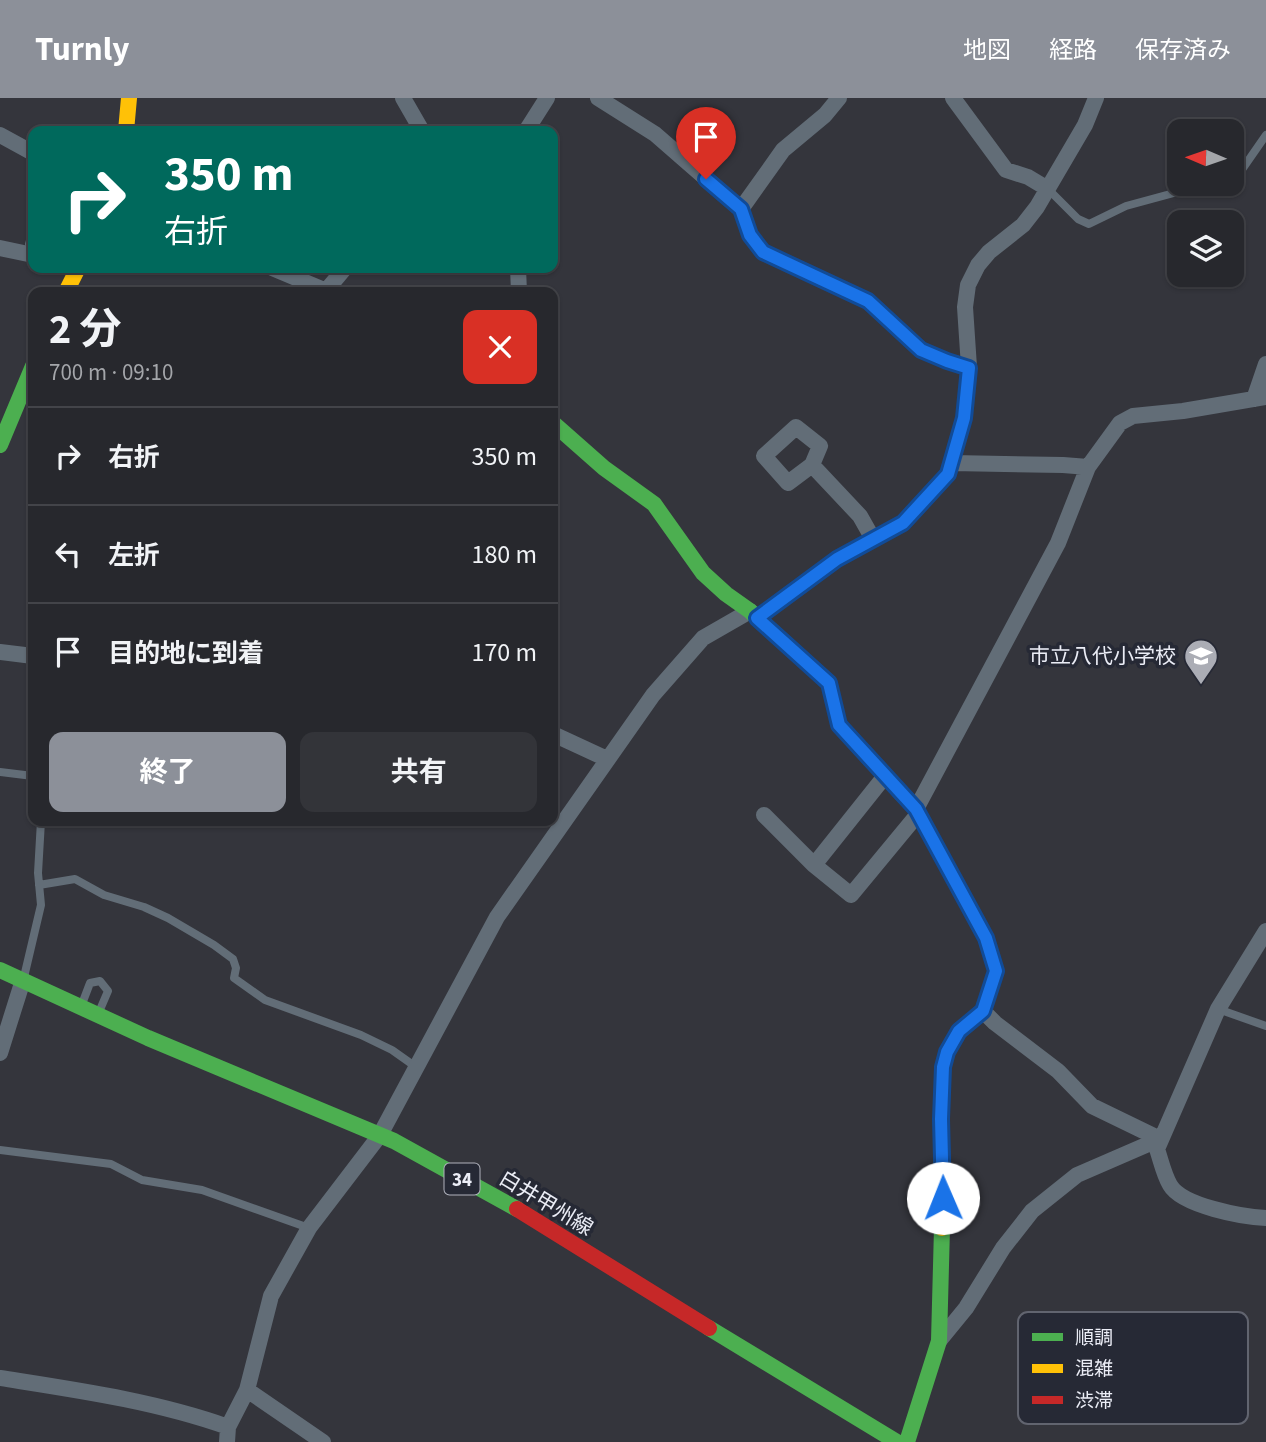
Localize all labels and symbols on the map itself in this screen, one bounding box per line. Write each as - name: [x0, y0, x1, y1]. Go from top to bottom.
- pin: [676, 107, 736, 179]
- north arrow: [1167, 119, 1244, 196]
- school or university icon: 市立八代小学校: [1182, 637, 1220, 686]
- place label: 市立八代小学校: [1029, 641, 1176, 671]
- position arrow: [906, 1161, 980, 1235]
- road number: 34: [444, 1163, 480, 1194]
- street label: 白井甲州線: [493, 1163, 599, 1243]
- legend: [1018, 1312, 1248, 1424]
- text: 順調: [1075, 1325, 1113, 1352]
- text: 混雑: [1075, 1356, 1113, 1383]
- text: 渋滞: [1075, 1388, 1113, 1415]

